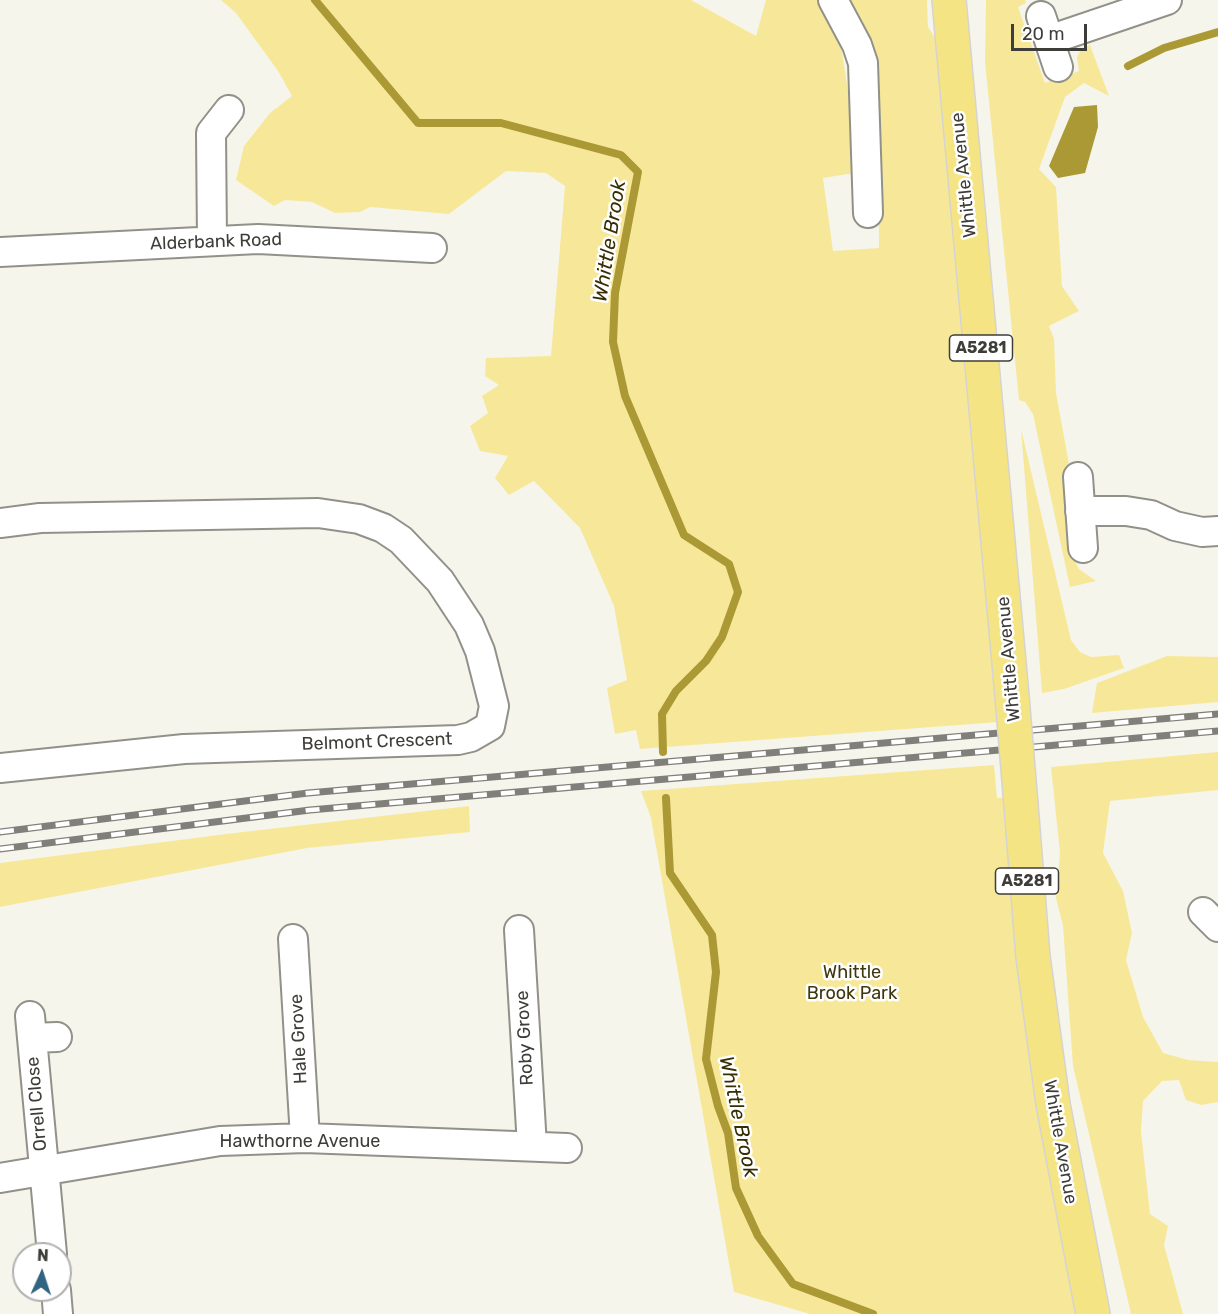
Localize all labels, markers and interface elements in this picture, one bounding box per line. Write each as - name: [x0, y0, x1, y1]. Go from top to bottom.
- scale bar: [1014, 12, 1090, 50]
- text: 20 m: [1022, 23, 1064, 45]
- street label: Whittle Avenue: [947, 111, 981, 239]
- water label: Whittle Brook: [588, 178, 632, 304]
- street label: Alderbank Road: [150, 229, 282, 255]
- road number: A5281: [950, 335, 1012, 361]
- street label: Whittle Avenue: [993, 595, 1025, 723]
- street label: Belmont Crescent: [301, 729, 453, 755]
- road number: A5281: [996, 868, 1058, 894]
- park label: Whittle Brook Park: [807, 962, 897, 1004]
- street label: Roby Grove: [512, 990, 538, 1086]
- street label: Hale Grove: [286, 993, 312, 1085]
- water label: Whittle Brook: [713, 1054, 763, 1180]
- street label: Orrell Close: [22, 1056, 52, 1152]
- street label: Whittle Avenue: [1038, 1078, 1082, 1206]
- street label: Hawthorne Avenue: [220, 1131, 380, 1153]
- north arrow: [12, 1242, 72, 1302]
- text: N: [37, 1246, 49, 1265]

